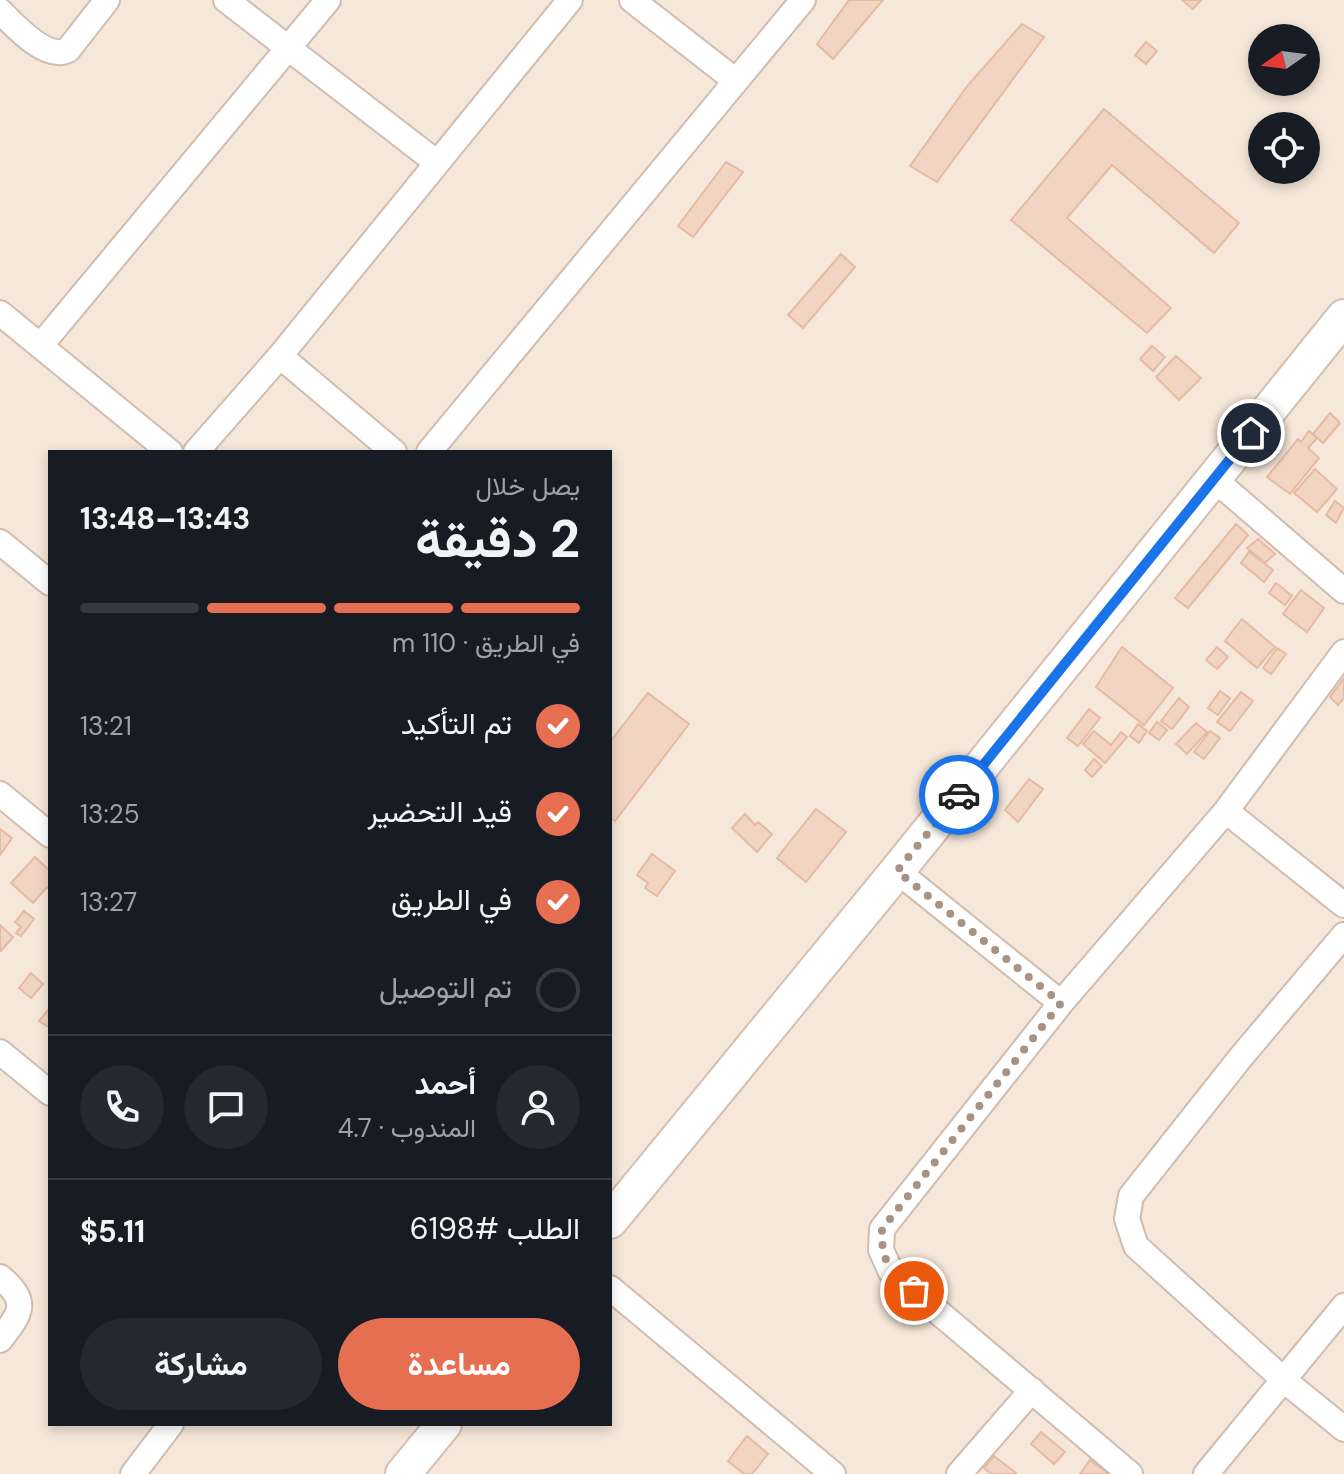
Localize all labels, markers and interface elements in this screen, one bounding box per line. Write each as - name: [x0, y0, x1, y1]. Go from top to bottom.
- north arrow: [1248, 24, 1320, 96]
- map controls: [1248, 24, 1320, 184]
- button: locate: [1248, 112, 1320, 184]
- pin: [1217, 399, 1285, 467]
- icon: home: [1229, 411, 1273, 455]
- text: يصل خلال: [475, 469, 580, 503]
- text: 13:43–13:48: [80, 499, 250, 538]
- text: 2 دقيقة: [415, 505, 580, 573]
- text: في الطريق · 110 m: [392, 626, 580, 660]
- text: تم التأكيد: [401, 704, 512, 743]
- icon: check: [536, 704, 580, 748]
- text: 13:21: [80, 709, 132, 743]
- courier: [919, 755, 999, 835]
- icon: car: [937, 773, 981, 817]
- text: قيد التحضير: [367, 792, 512, 831]
- icon: check: [536, 792, 580, 836]
- text: 13:25: [80, 797, 140, 831]
- text: في الطريق: [391, 880, 512, 919]
- icon: check: [536, 880, 580, 924]
- text: 13:27: [80, 885, 137, 919]
- text: تم التوصيل: [379, 968, 512, 1007]
- text: أحمد: [414, 1064, 476, 1103]
- button: phone: [80, 1065, 164, 1149]
- button: chat: [184, 1065, 268, 1149]
- button: person: [496, 1065, 580, 1149]
- text: المندوب · 4.7: [338, 1111, 476, 1145]
- text: الطلب #6198: [410, 1209, 580, 1248]
- text: $5.11: [80, 1212, 145, 1251]
- pin: [880, 1257, 948, 1325]
- icon: bag: [892, 1269, 936, 1313]
- button: مشاركة: [80, 1318, 322, 1410]
- button: مساعدة: [338, 1318, 580, 1410]

